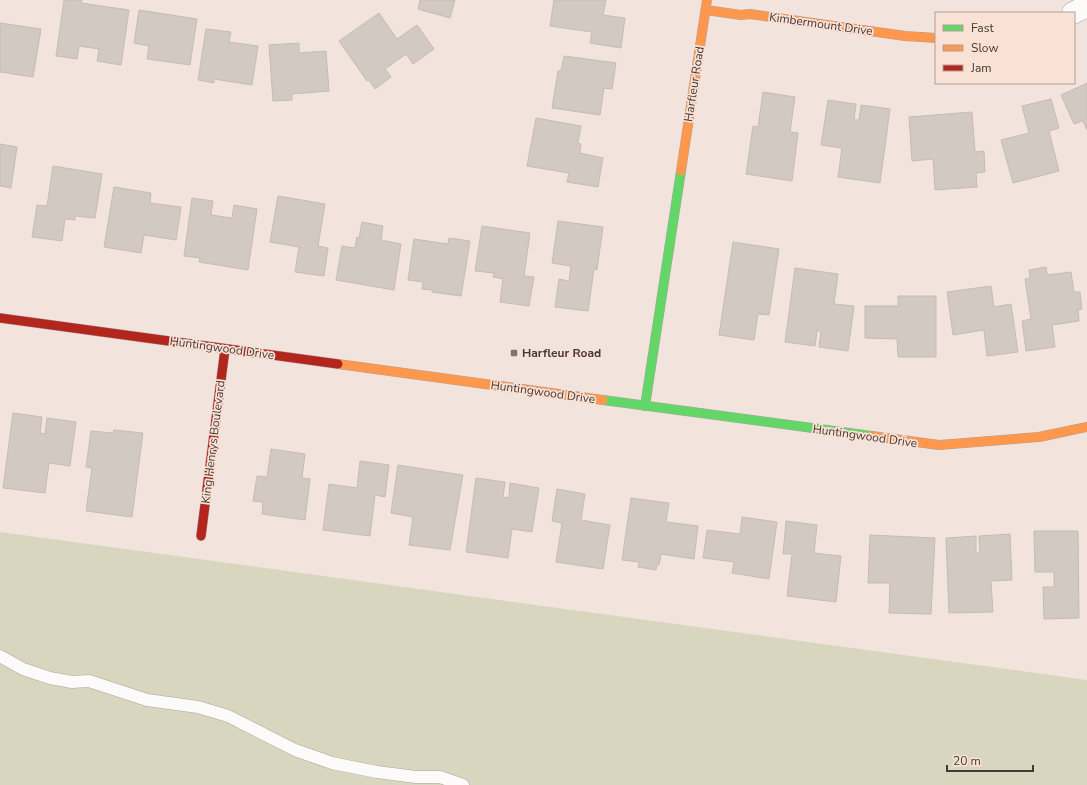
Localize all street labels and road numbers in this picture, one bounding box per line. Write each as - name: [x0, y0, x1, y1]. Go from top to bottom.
- street label: Kimbermount Drive: [768, 9, 874, 39]
- street label: Harfleur Road: [680, 45, 708, 123]
- street label: Huntingwood Drive: [169, 333, 275, 363]
- street label: Huntingwood Drive: [490, 377, 596, 407]
- street label: King Henrys Boulevard: [197, 379, 229, 505]
- street label: Huntingwood Drive: [812, 421, 918, 451]

